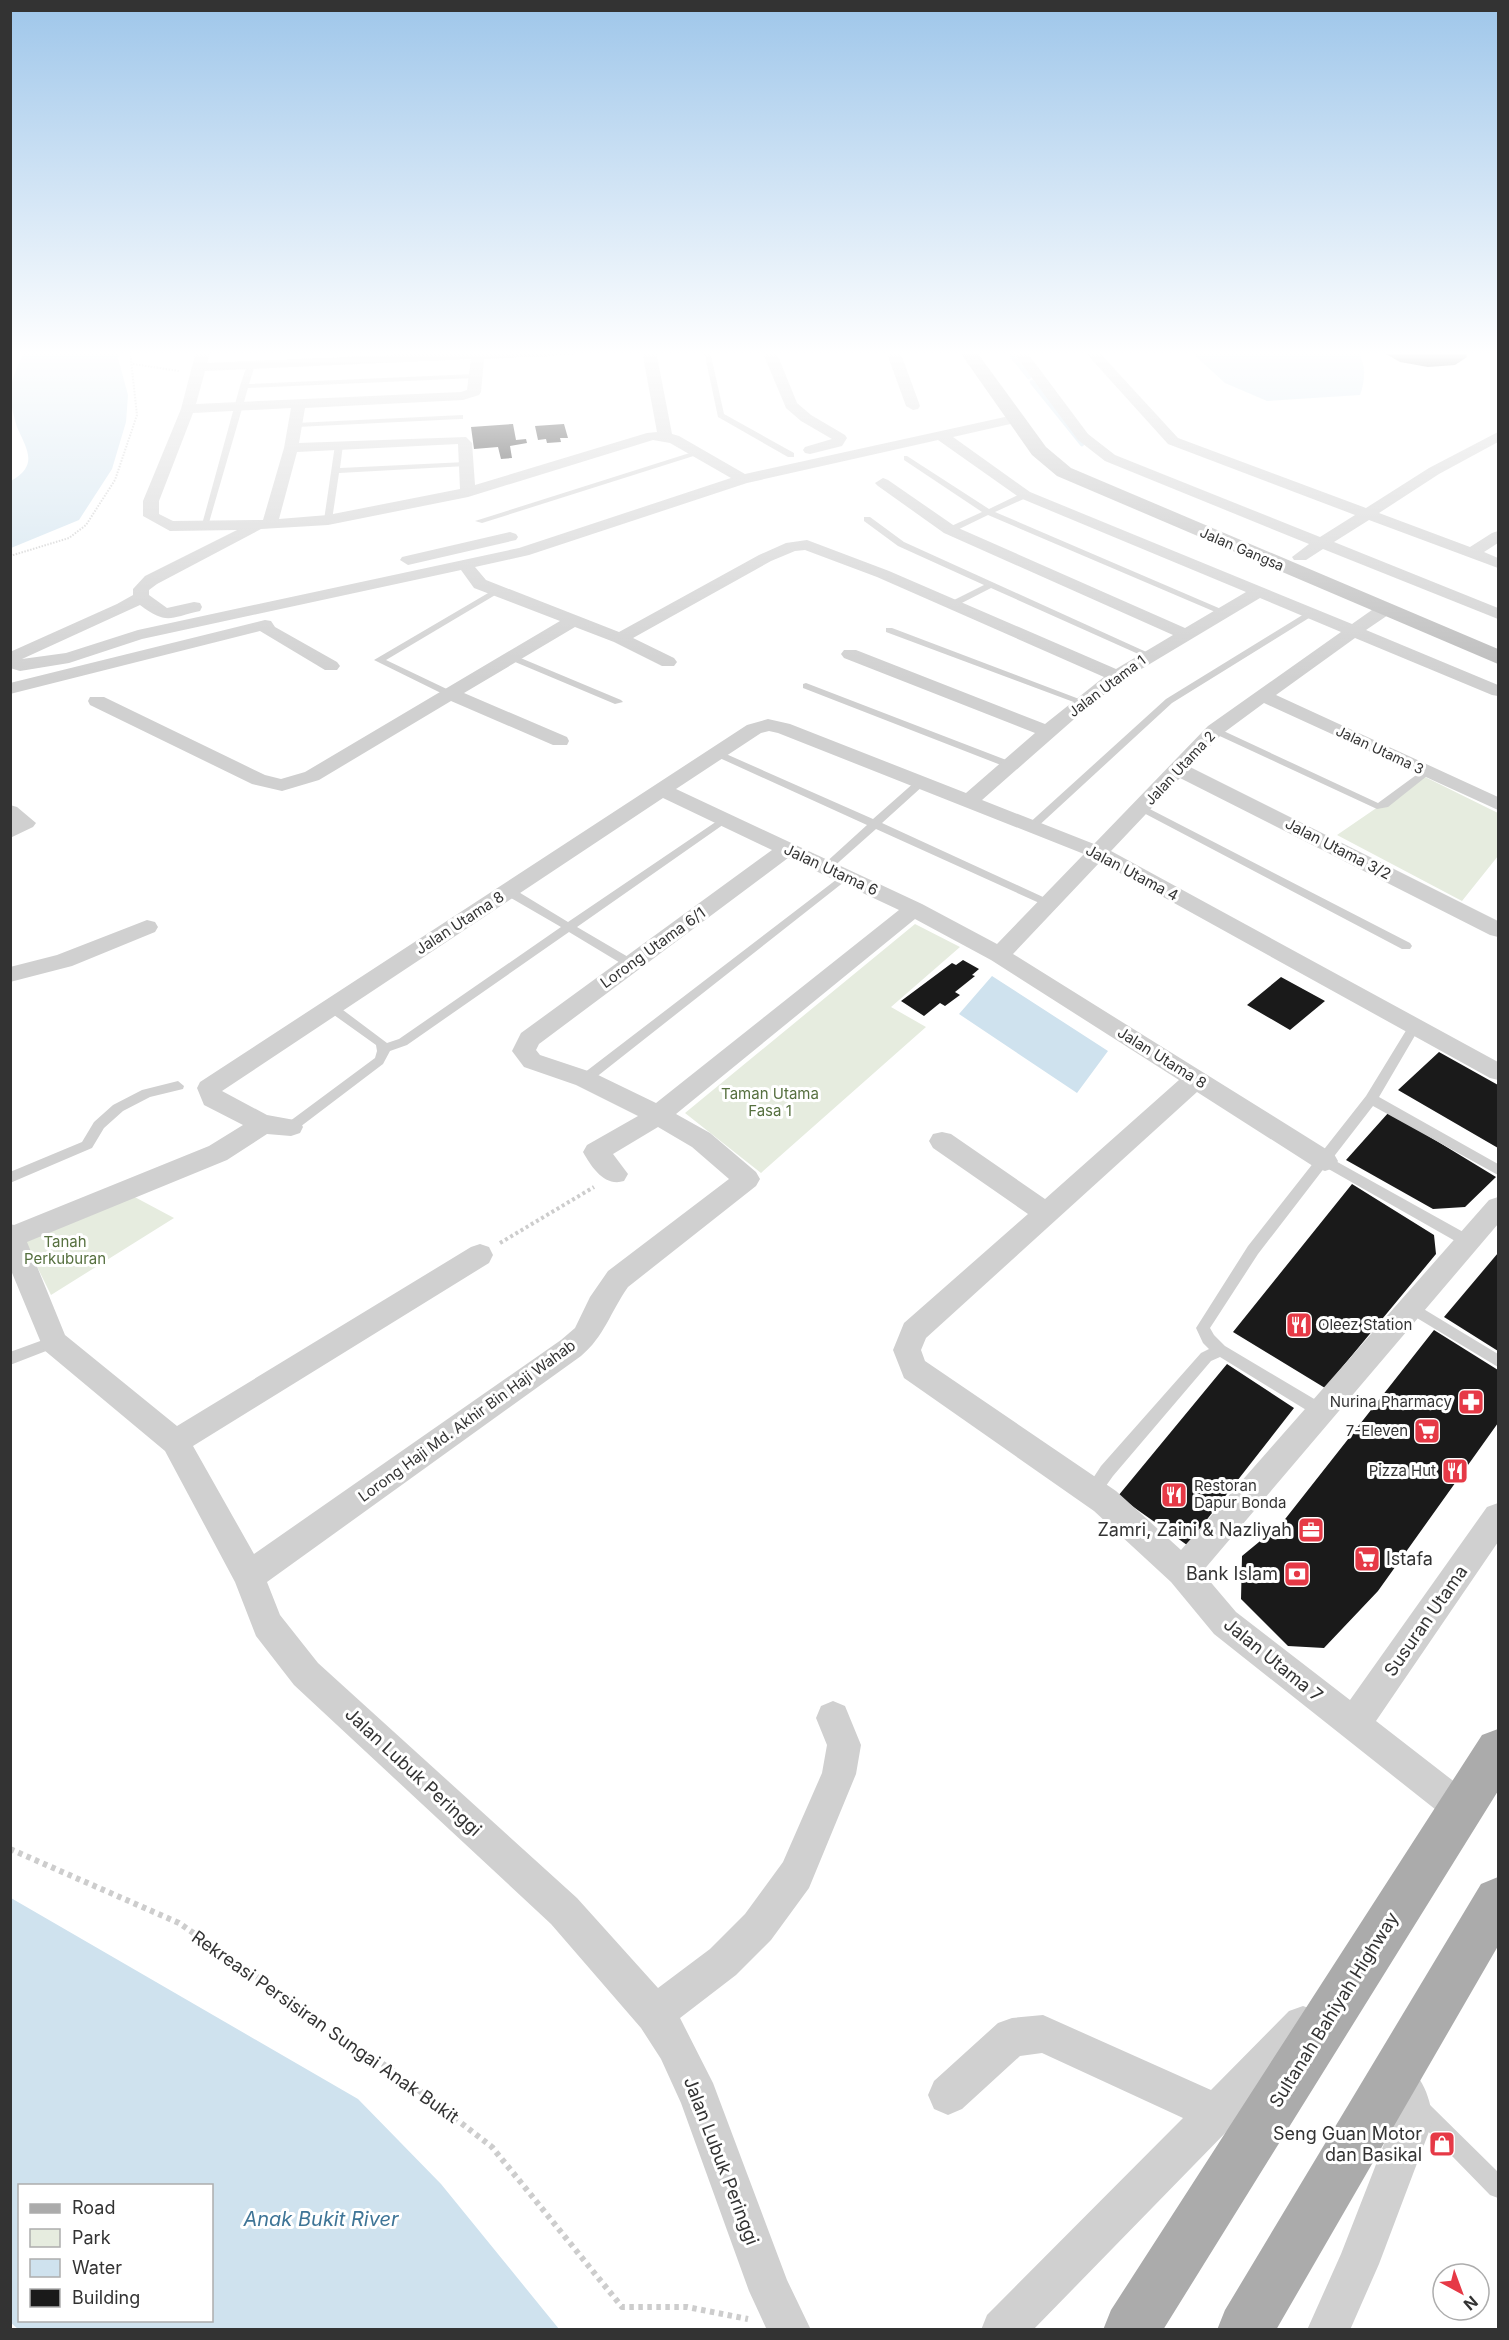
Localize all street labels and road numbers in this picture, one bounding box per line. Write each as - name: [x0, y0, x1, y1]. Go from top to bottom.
- street label: Jalan Gangsa: [1198, 523, 1287, 574]
- street label: Jalan Utama 1: [1065, 651, 1149, 720]
- street label: Jalan Utama 3: [1334, 722, 1427, 777]
- street label: Jalan Utama 2: [1141, 727, 1218, 808]
- street label: Jalan Utama 3/2: [1282, 814, 1394, 883]
- street label: Jalan Utama 6: [781, 839, 881, 900]
- street label: Jalan Utama 4: [1083, 840, 1182, 905]
- street label: Jalan Utama 8: [412, 887, 508, 958]
- street label: Lorong Utama 6/1: [596, 903, 709, 992]
- street label: Jalan Utama 8: [1114, 1023, 1210, 1093]
- street label: Lorong Haji Md. Akhir Bin Haji Wahab: [354, 1335, 579, 1506]
- street label: Susuran Utama: [1380, 1561, 1472, 1680]
- street label: Jalan Utama 7: [1220, 1613, 1327, 1706]
- street label: Jalan Lubuk Peringgi: [341, 1703, 486, 1840]
- street label: Sultanah Bahiyah Highway: [1265, 1908, 1402, 2111]
- street label: Rekreasi Persisiran Sungai Anak Bukit: [188, 1926, 463, 2127]
- street label: Jalan Lubuk Peringgi: [680, 2074, 763, 2248]

